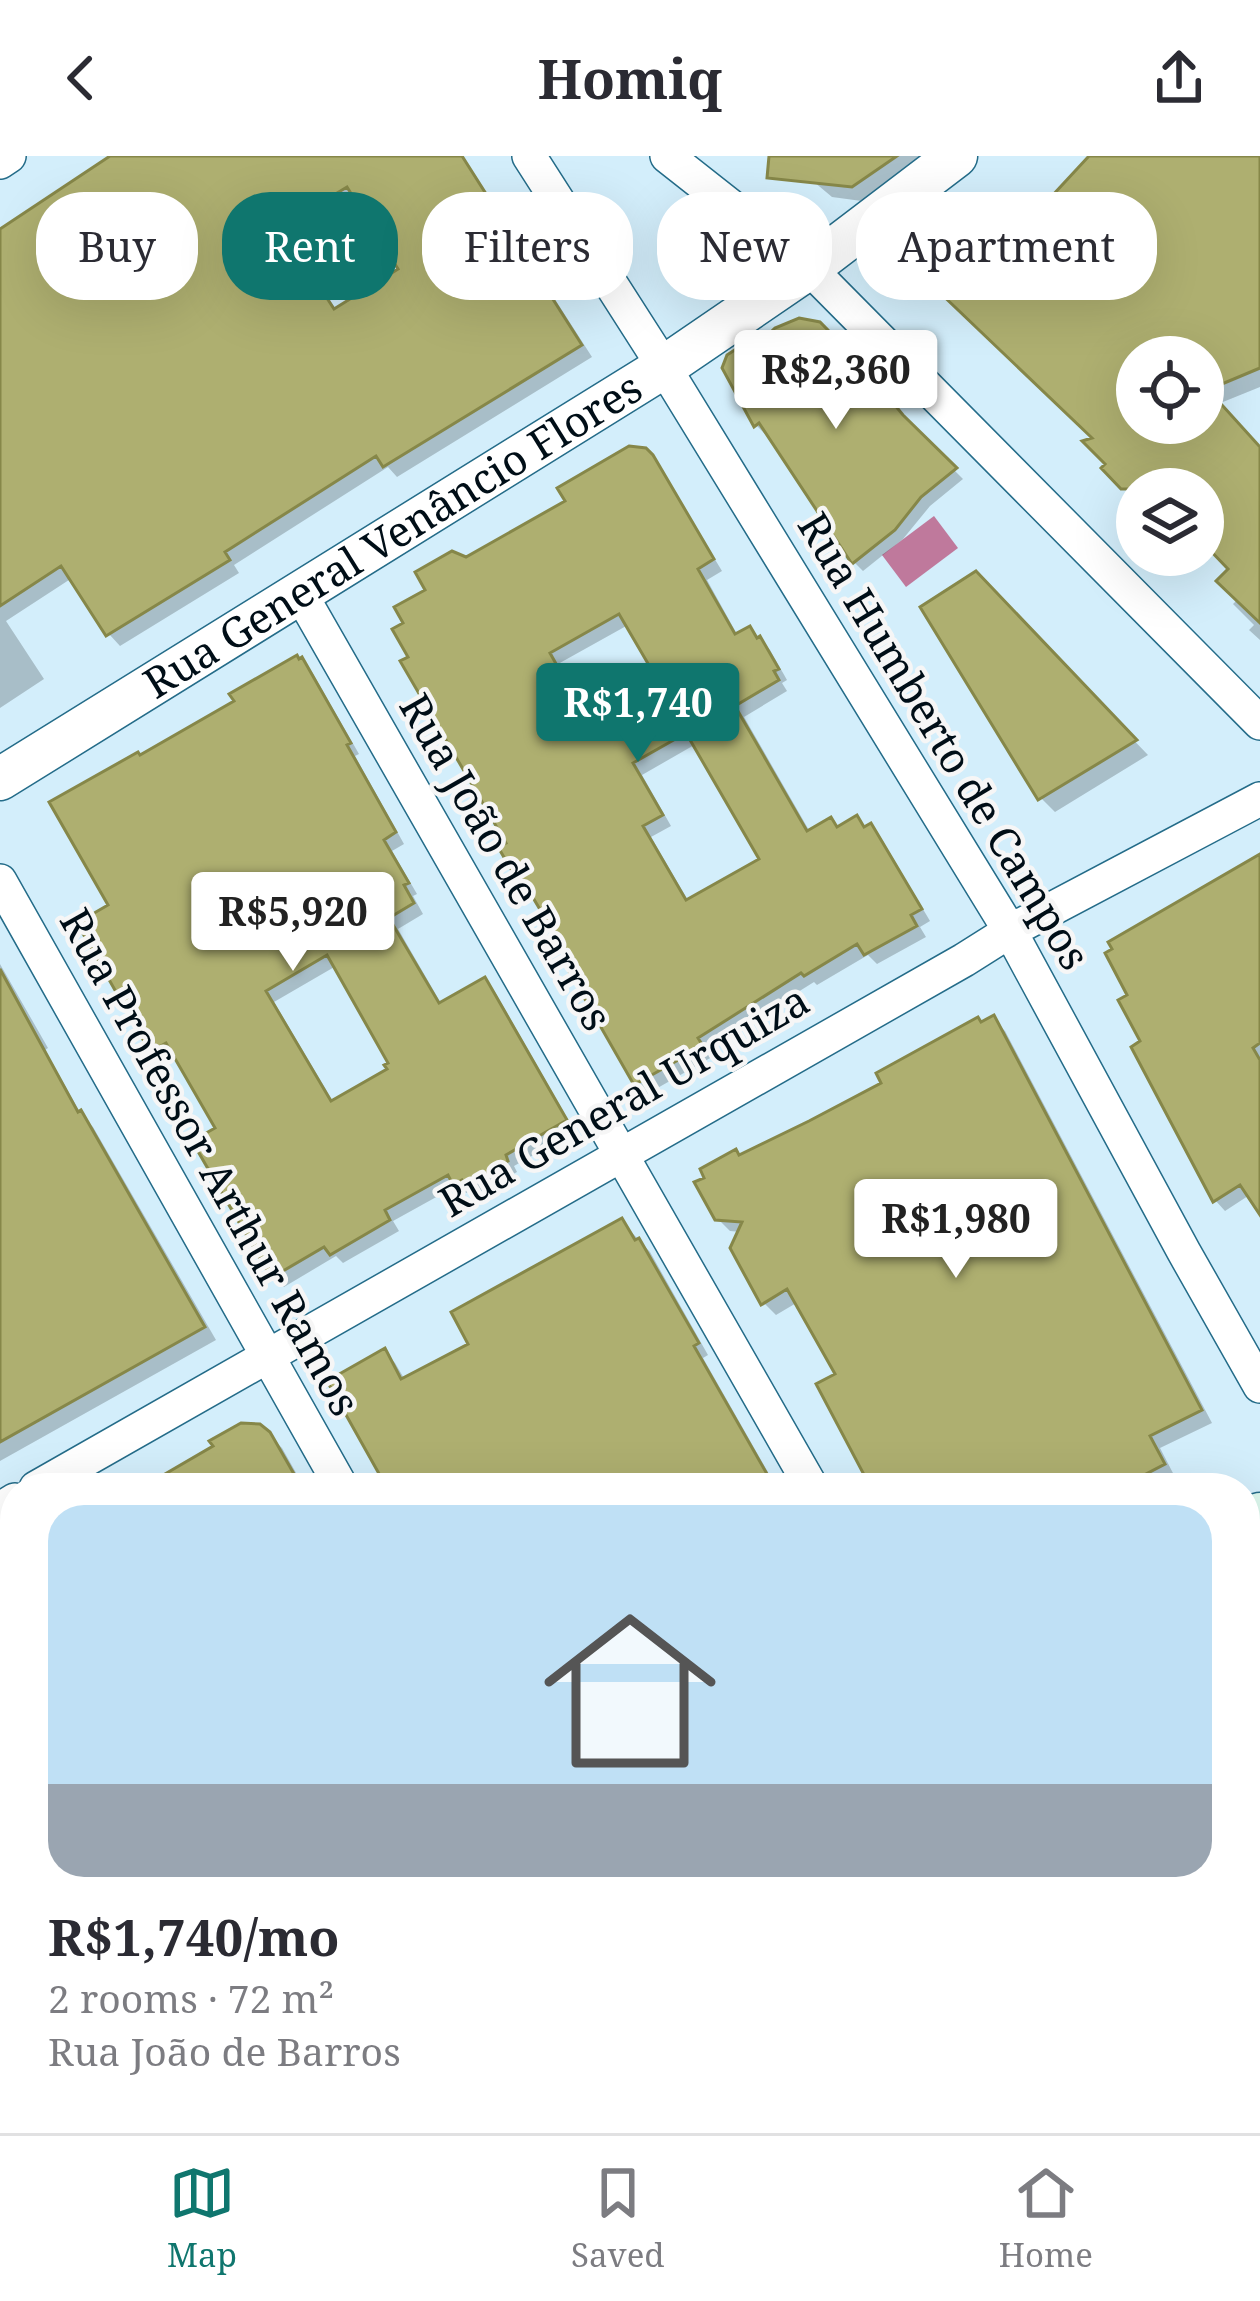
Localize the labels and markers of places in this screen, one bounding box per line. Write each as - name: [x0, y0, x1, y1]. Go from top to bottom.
- pin: R$2,360: [725, 330, 947, 432]
- pin: R$1,740: [527, 663, 749, 765]
- pin: R$5,920: [182, 872, 404, 974]
- pin: R$1,980: [845, 1179, 1067, 1281]

